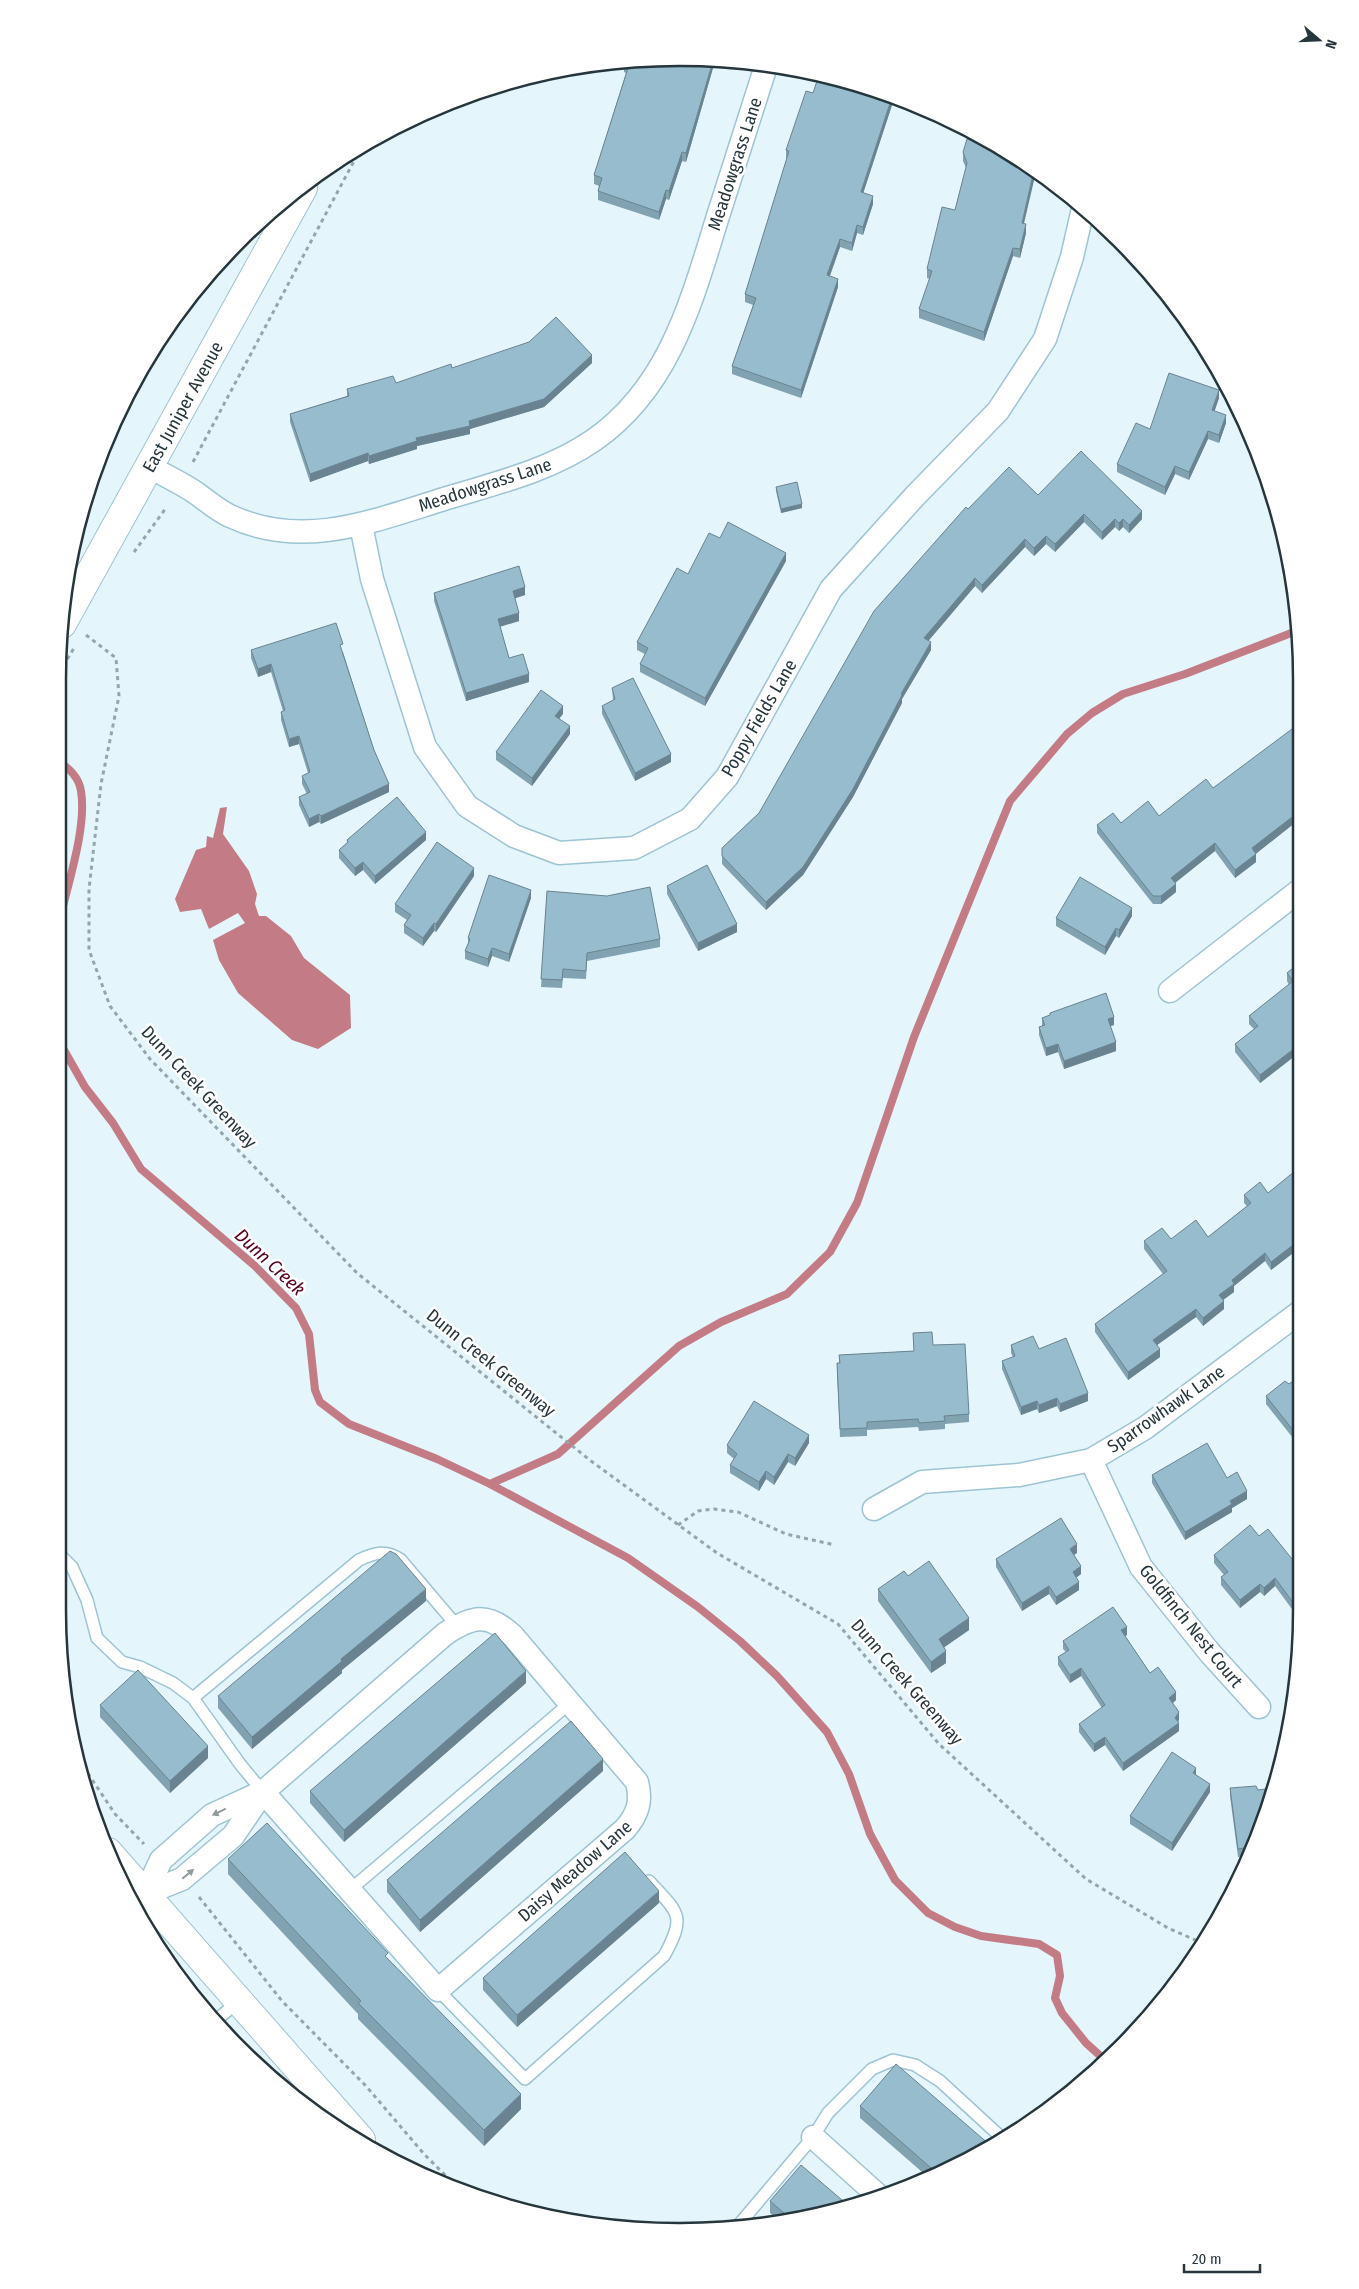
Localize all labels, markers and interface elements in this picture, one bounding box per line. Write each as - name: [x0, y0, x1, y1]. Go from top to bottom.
- north arrow: [1294, 15, 1344, 65]
- text: N: [1321, 37, 1340, 51]
- street label: Meadowgrass Lane: [703, 95, 767, 233]
- street label: East Juniper Avenue: [138, 338, 228, 476]
- street label: Meadowgrass Lane: [416, 453, 554, 517]
- street label: Poppy Fields Lane: [717, 655, 802, 781]
- street label: Dunn Creek Greenway: [137, 1021, 261, 1153]
- water label: Dunn Creek: [230, 1224, 310, 1300]
- street label: Dunn Creek Greenway: [422, 1304, 560, 1422]
- street label: Sparrowhawk Lane: [1103, 1360, 1229, 1458]
- street label: Goldfinch Nest Court: [1135, 1560, 1247, 1692]
- street label: Dunn Creek Greenway: [846, 1615, 968, 1749]
- one-way arrow: [212, 1808, 226, 1816]
- street label: Daisy Meadow Lane: [513, 1815, 637, 1926]
- one-way arrow: [182, 1868, 195, 1879]
- scale bar: [1184, 2242, 1260, 2274]
- text: 20 m: [1192, 2250, 1222, 2268]

